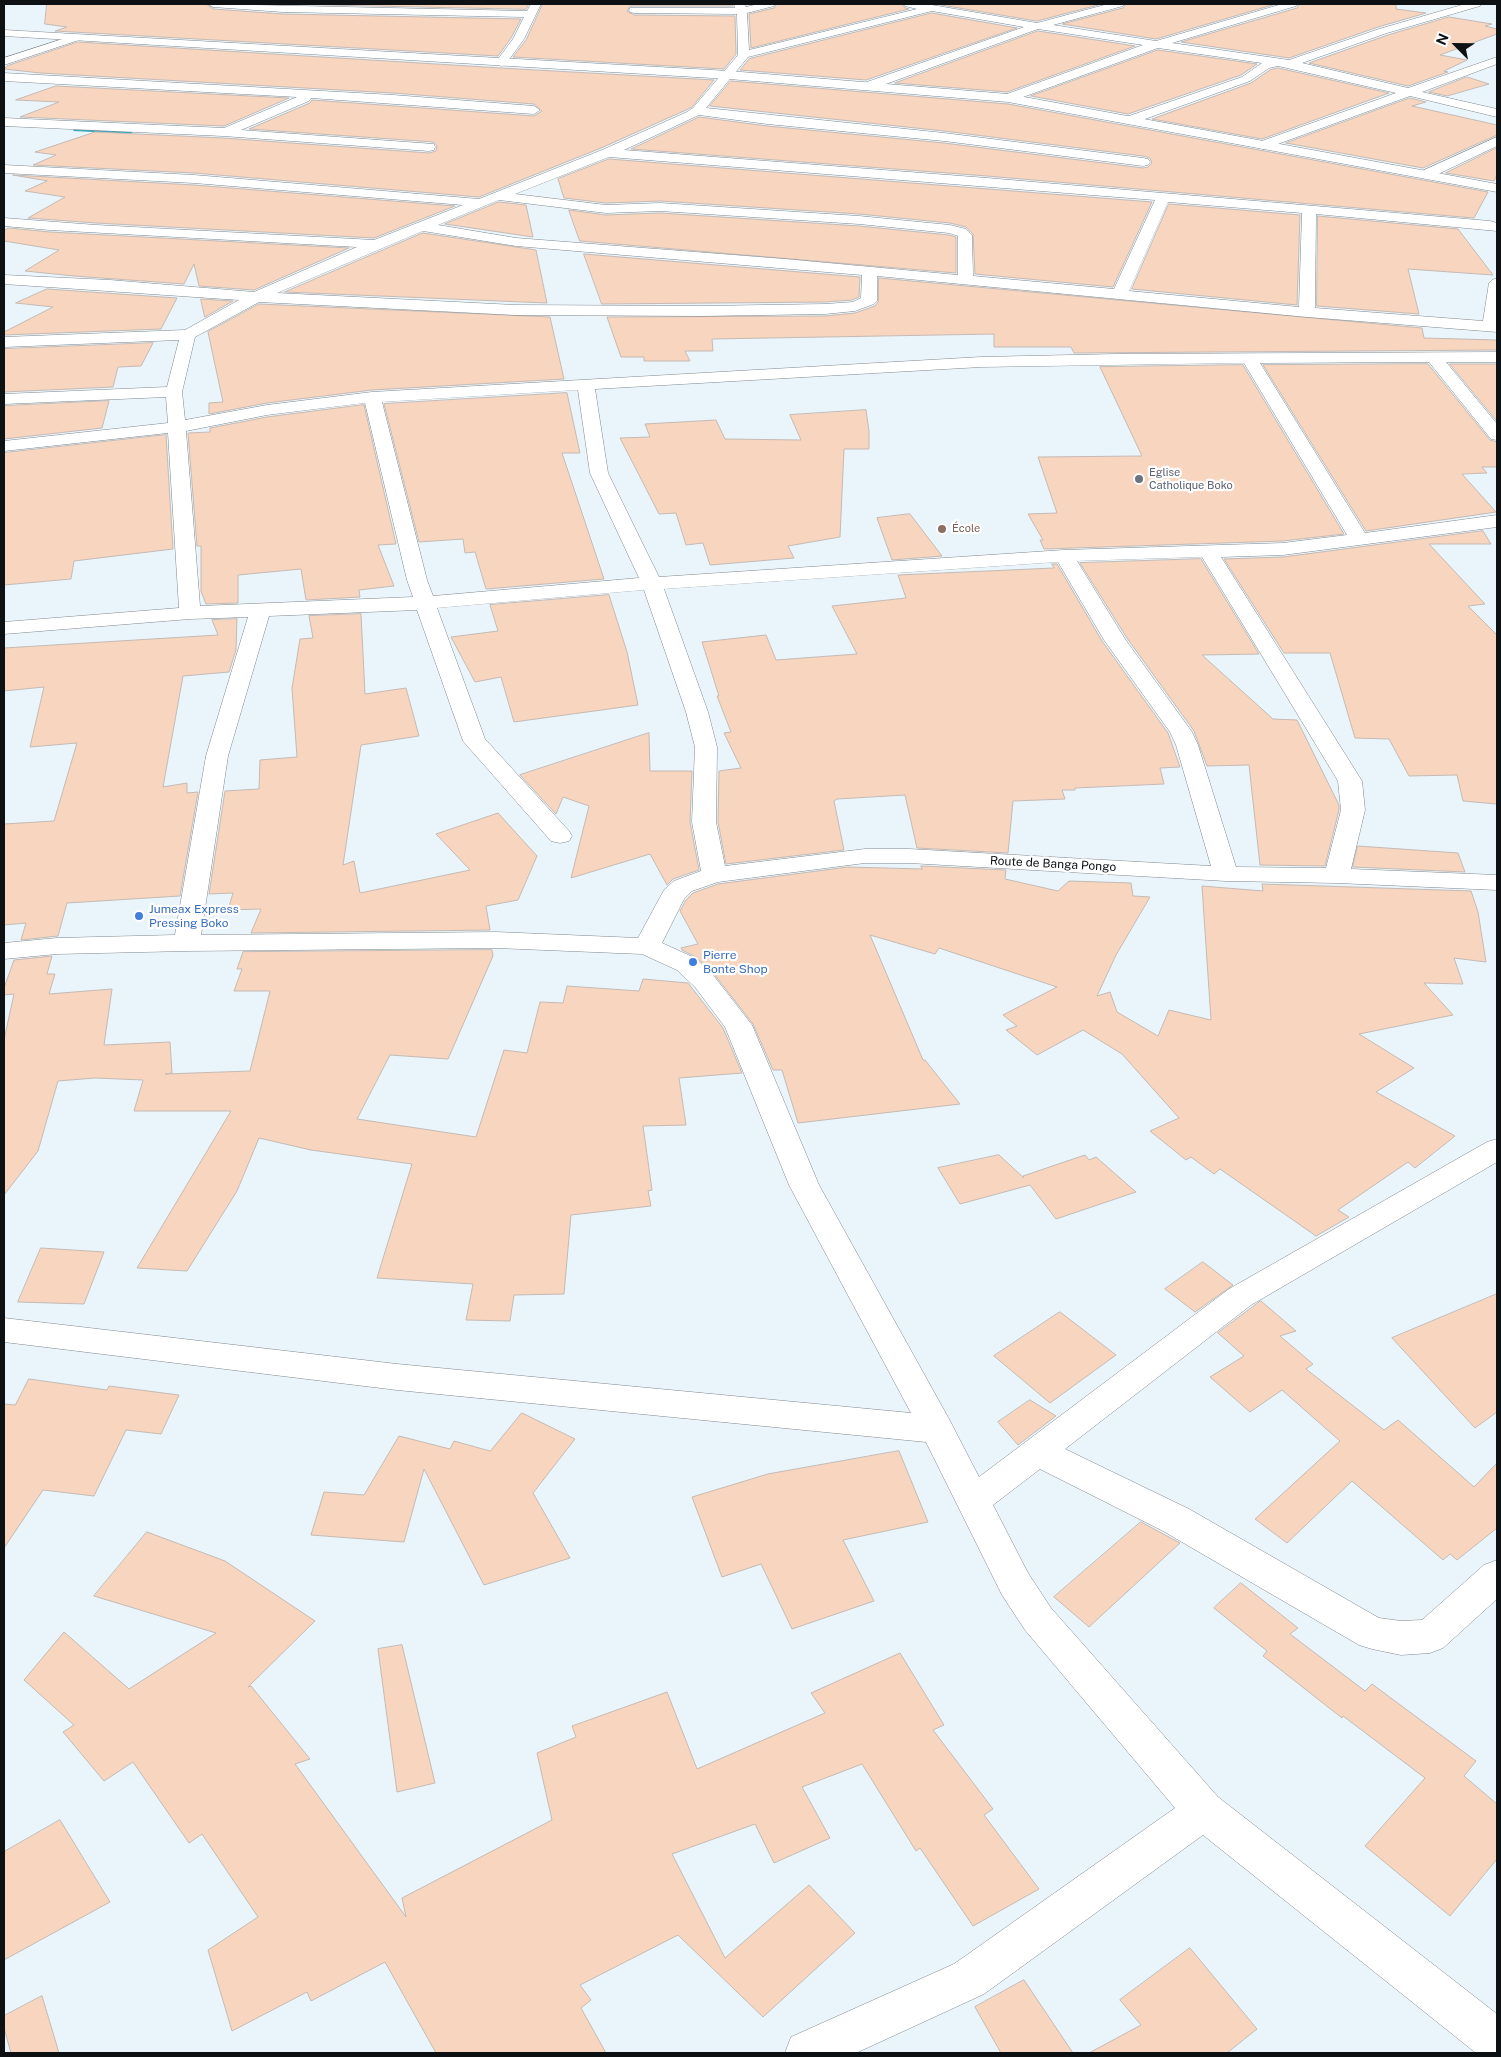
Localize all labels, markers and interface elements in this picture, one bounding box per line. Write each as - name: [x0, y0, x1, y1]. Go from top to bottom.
- north arrow: [1431, 20, 1481, 70]
- text: N: [1433, 31, 1452, 47]
- place label: Eglise Catholique Boko: [1149, 466, 1233, 492]
- marker: Eglise Catholique Boko: [1133, 473, 1145, 485]
- place label: École: [952, 522, 980, 536]
- marker: École: [936, 523, 948, 535]
- street label: Route de Banga Pongo: [989, 853, 1117, 875]
- place label: Jumeax Express Pressing Boko: [149, 902, 239, 930]
- marker: Jumeax Express Pressing Boko: [133, 910, 145, 922]
- place label: Pierre Bonte Shop: [703, 948, 768, 976]
- marker: Pierre Bonte Shop: [687, 956, 699, 968]

